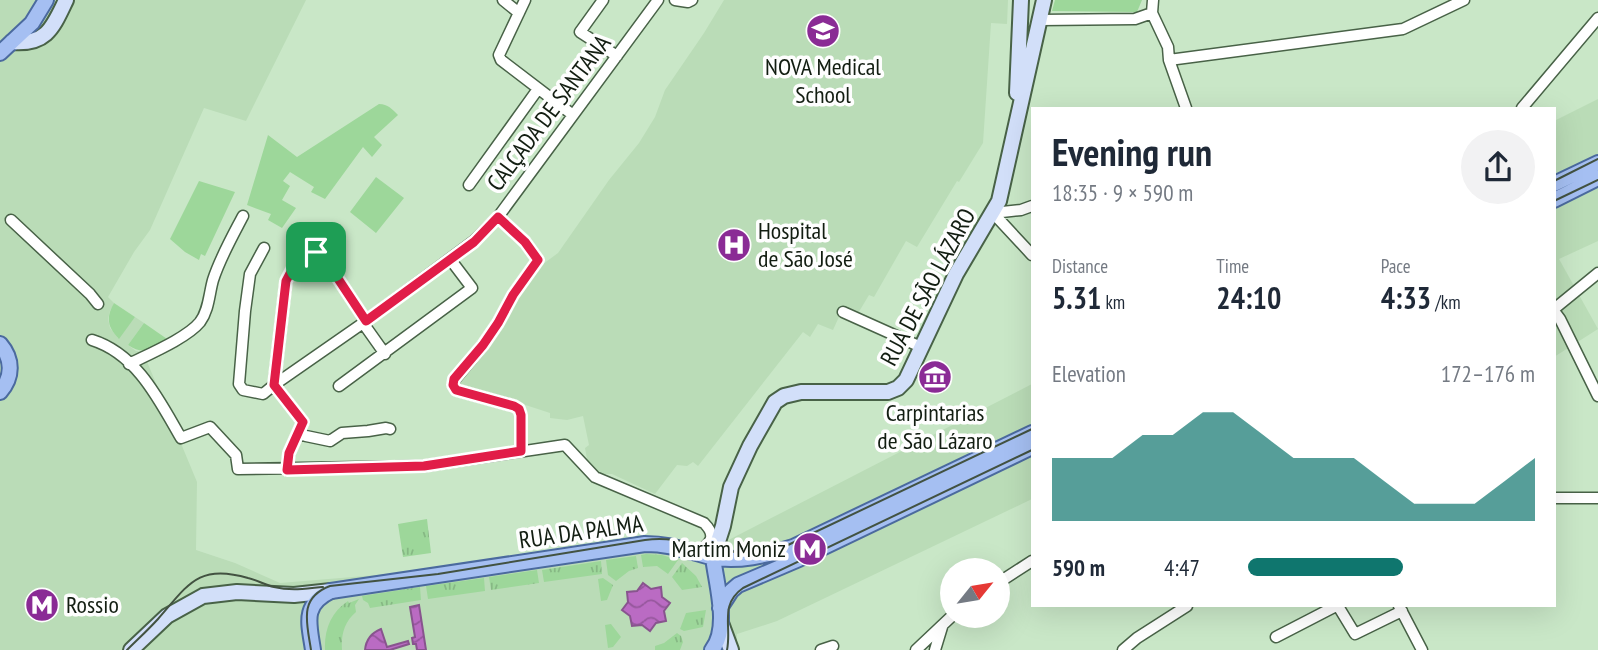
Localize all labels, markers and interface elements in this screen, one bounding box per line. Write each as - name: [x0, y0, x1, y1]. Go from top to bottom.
- school or university icon: NOVA Medical School: [804, 12, 842, 50]
- street label: CALÇADA DE SANTANA: [480, 28, 618, 197]
- place label: NOVA Medical School: [765, 51, 881, 110]
- text: Evening run: [1052, 127, 1212, 176]
- button: share: [1461, 130, 1535, 204]
- text: 18:35 · 9 × 590 m: [1052, 178, 1193, 207]
- street label: RUA DE SÃO LÁZARO: [873, 203, 982, 371]
- place label: Hospital de São José: [758, 215, 853, 274]
- pin: [286, 222, 346, 282]
- hospital icon: Hospital de São José: [715, 226, 753, 264]
- icon: arrive: [297, 233, 335, 271]
- text: Distance: [1052, 254, 1108, 278]
- text: Time: [1216, 254, 1249, 278]
- text: Pace: [1381, 254, 1411, 278]
- text: 5.31: [1052, 278, 1101, 317]
- text: 24:10: [1216, 278, 1281, 317]
- text: 4:33: [1381, 278, 1431, 317]
- text: km: [1101, 290, 1125, 314]
- text: /km: [1431, 290, 1461, 314]
- museum icon: Carpintarias de São Lázaro: [916, 358, 954, 396]
- text: Elevation: [1052, 359, 1126, 388]
- text: 172–176 m: [1441, 359, 1535, 388]
- place label: Carpintarias de São Lázaro: [877, 397, 993, 456]
- street label: RUA DA PALMA: [517, 507, 646, 556]
- metro station icon: Martim Moniz: [791, 530, 829, 568]
- place label: Martim Moniz: [671, 533, 786, 564]
- text: 590 m: [1052, 553, 1105, 582]
- text: 4:47: [1164, 553, 1200, 582]
- north arrow: [940, 558, 1010, 628]
- map controls: [940, 558, 1010, 628]
- metro station icon: Rossio: [23, 586, 61, 624]
- place label: Rossio: [66, 589, 119, 620]

